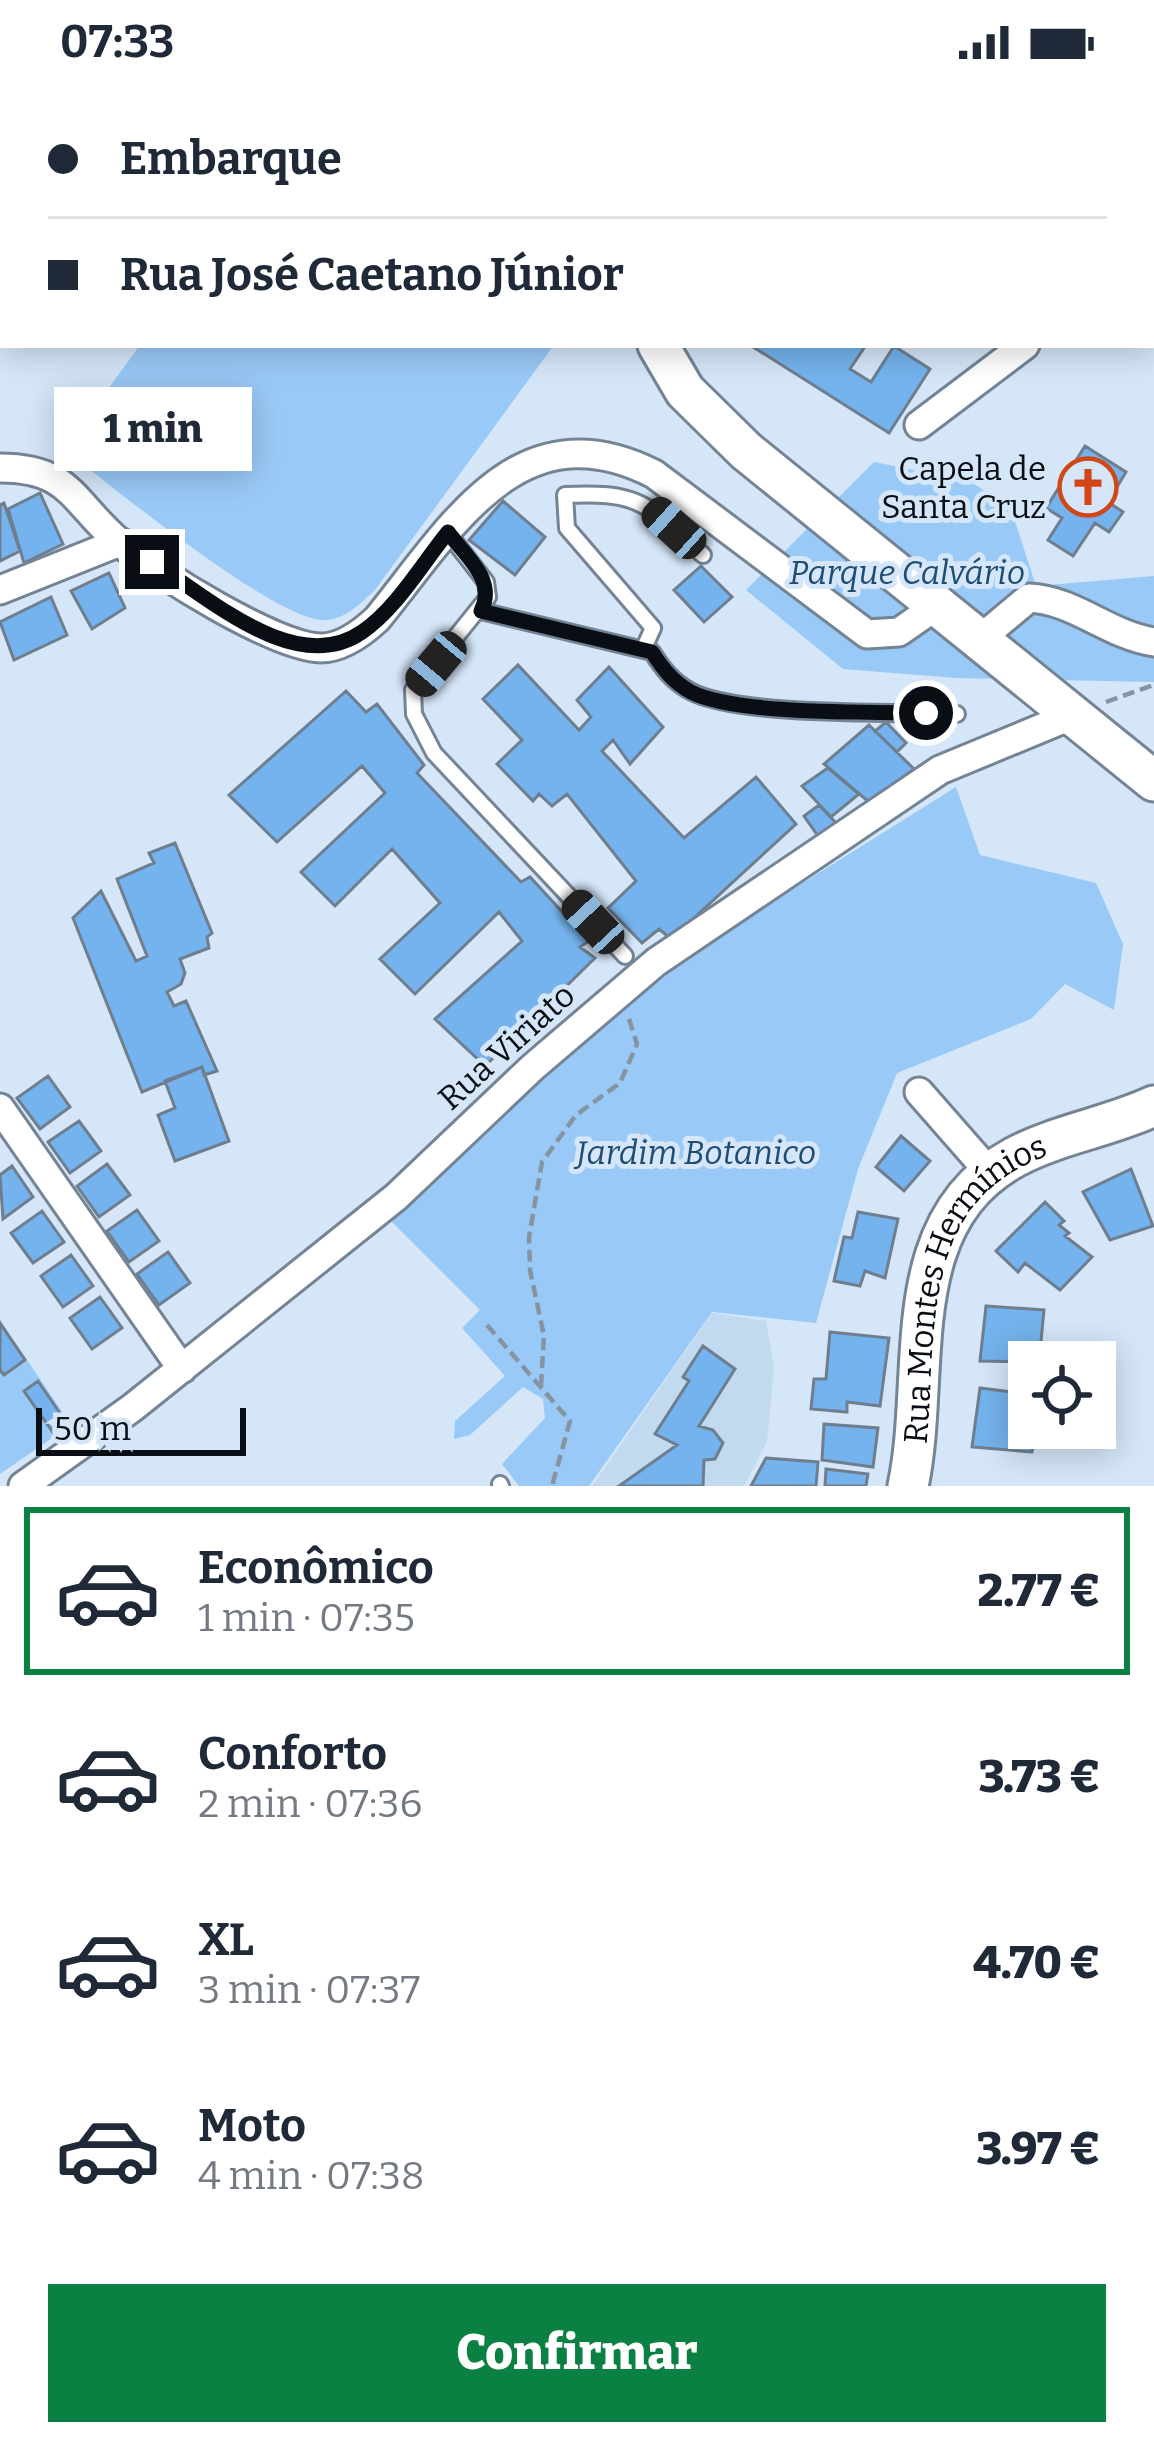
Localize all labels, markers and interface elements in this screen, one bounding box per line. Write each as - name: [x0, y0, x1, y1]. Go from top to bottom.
- text: 07:33: [60, 15, 174, 69]
- text: Embarque: [120, 132, 342, 186]
- text: Rua José Caetano Júnior: [120, 248, 624, 302]
- callout: 1 min: [53, 388, 251, 472]
- text: 1 min: [103, 406, 203, 452]
- place label: Capela de Santa Cruz: [881, 449, 1046, 527]
- church icon: Capela de Santa Cruz: [1057, 456, 1119, 518]
- car: [635, 491, 713, 565]
- route end: [125, 535, 179, 589]
- park label: Parque Calvário: [789, 553, 1025, 593]
- car: [399, 625, 473, 703]
- route start: [899, 686, 953, 740]
- car: [555, 883, 631, 961]
- street label: Rua Viriato: [430, 975, 583, 1118]
- street label: Rua Montes Hermínios: [896, 1126, 1052, 1445]
- park label: Jardim Botanico: [573, 1133, 816, 1173]
- map controls: [1008, 1341, 1116, 1449]
- button: locate: [1008, 1341, 1116, 1449]
- scale bar: [36, 1402, 246, 1455]
- text: 50 m: [54, 1409, 131, 1449]
- icon: car: [54, 1537, 162, 1645]
- text: Econômico: [198, 1541, 434, 1595]
- text: 2.77 €: [977, 1564, 1100, 1618]
- text: 1 min · 07:35: [198, 1595, 415, 1641]
- icon: car: [54, 1723, 162, 1831]
- text: Conforto: [198, 1727, 387, 1781]
- text: 3.73 €: [978, 1750, 1100, 1804]
- text: 2 min · 07:36: [198, 1781, 422, 1827]
- icon: car: [54, 1909, 162, 2017]
- text: XL: [198, 1913, 254, 1967]
- text: 4.70 €: [973, 1936, 1100, 1990]
- text: 3 min · 07:37: [198, 1967, 420, 2013]
- icon: car: [54, 2095, 162, 2203]
- text: Moto: [198, 2099, 306, 2153]
- text: 3.97 €: [976, 2122, 1100, 2176]
- text: 4 min · 07:38: [198, 2153, 424, 2199]
- button: Confirmar: [48, 2284, 1106, 2422]

